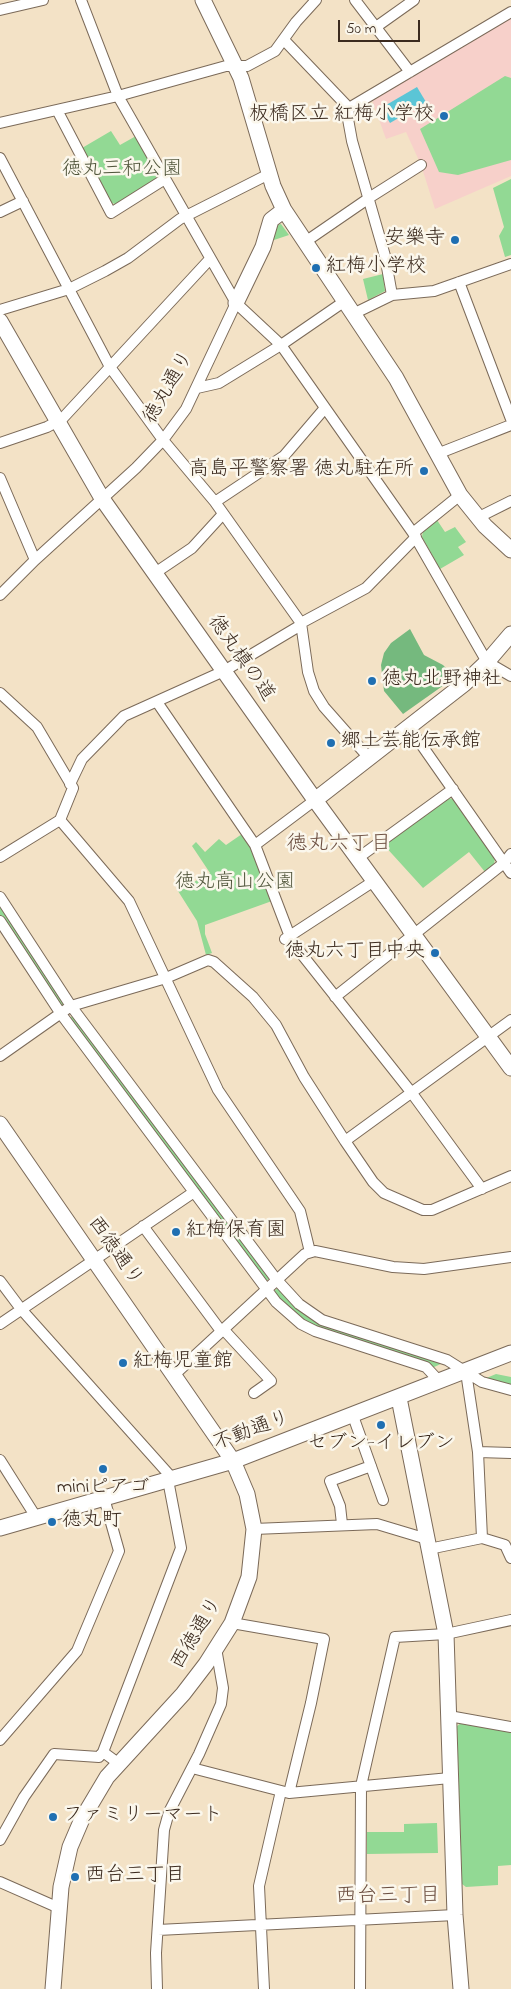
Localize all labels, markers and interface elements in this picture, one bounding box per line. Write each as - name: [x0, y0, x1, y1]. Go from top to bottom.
- scale bar: [341, 10, 424, 42]
- text: 50 m: [346, 18, 376, 40]
- place label: 板橋区立 紅梅小学校: [249, 104, 434, 128]
- marker: 板橋区立 紅梅小学校: [438, 110, 450, 122]
- park label: 徳丸三和公園: [62, 159, 182, 183]
- place label: 安樂寺: [385, 228, 445, 252]
- marker: 安樂寺: [449, 234, 461, 246]
- place label: 紅梅小学校: [326, 256, 426, 280]
- marker: 紅梅小学校: [310, 262, 322, 274]
- street label: 徳丸通り: [140, 347, 200, 429]
- place label: 高島平警察署 徳丸駐在所: [189, 459, 414, 483]
- marker: 高島平警察署 徳丸駐在所: [418, 465, 430, 477]
- street label: 徳丸槙の道: [201, 611, 279, 707]
- place label: 徳丸北野神社: [382, 669, 502, 693]
- marker: 徳丸北野神社: [366, 675, 378, 687]
- place label: 郷土芸能伝承館: [341, 731, 481, 755]
- marker: 郷土芸能伝承館: [325, 737, 337, 749]
- district label: 徳丸六丁目: [287, 833, 391, 859]
- park label: 徳丸高山公園: [175, 872, 295, 896]
- place label: 徳丸六丁目中央: [285, 941, 425, 965]
- marker: 徳丸六丁目中央: [429, 947, 441, 959]
- street label: 西徳通り: [81, 1212, 147, 1292]
- place label: 紅梅保育園: [186, 1220, 286, 1244]
- marker: 紅梅保育園: [170, 1226, 182, 1238]
- place label: 紅梅児童館: [133, 1351, 233, 1375]
- marker: 紅梅児童館: [117, 1357, 129, 1369]
- street label: 不動通り: [210, 1407, 294, 1457]
- marker: セブン-イレブン: [375, 1419, 387, 1431]
- place label: セブン-イレブン: [307, 1433, 455, 1457]
- marker: miniピアゴ: [97, 1463, 109, 1475]
- place label: miniピアゴ: [57, 1477, 149, 1501]
- place label: 徳丸町: [62, 1510, 122, 1534]
- marker: 徳丸町: [46, 1516, 58, 1528]
- street label: 西徳通り: [167, 1594, 229, 1674]
- place label: ファミリーマート: [63, 1805, 223, 1829]
- marker: ファミリーマート: [47, 1811, 59, 1823]
- place label: 西台三丁目: [85, 1865, 185, 1889]
- marker: 西台三丁目: [69, 1871, 81, 1883]
- district label: 西台三丁目: [336, 1885, 440, 1911]

